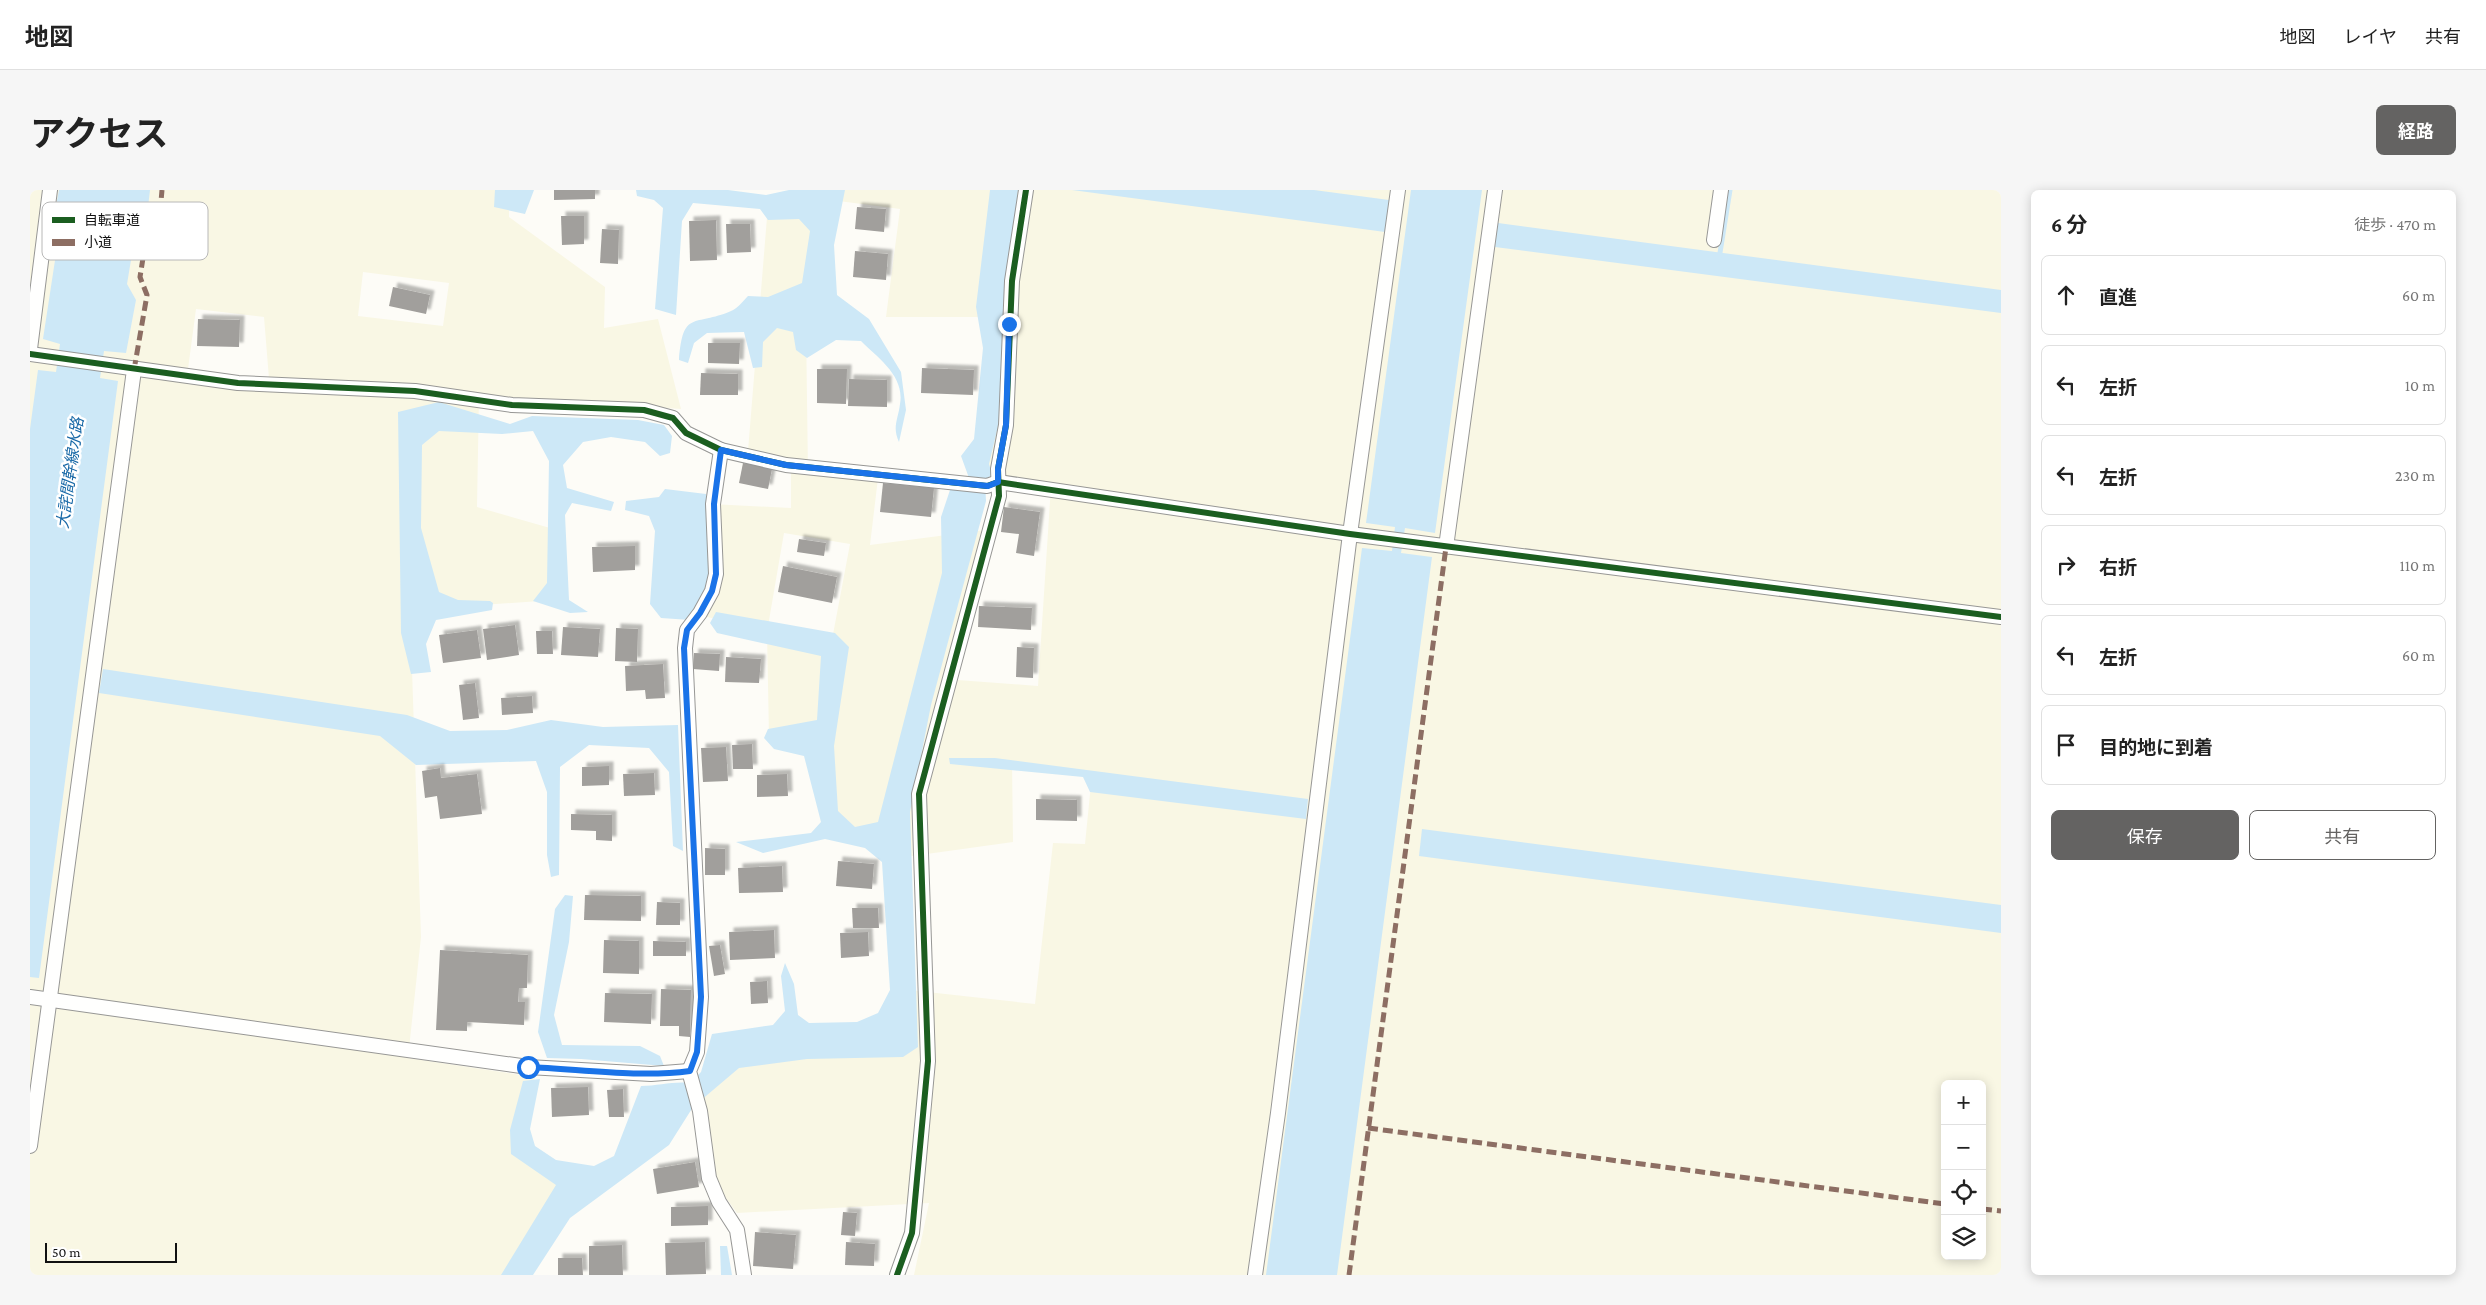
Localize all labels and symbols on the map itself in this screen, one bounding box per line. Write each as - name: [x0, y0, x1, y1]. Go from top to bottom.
- legend: [42, 202, 208, 260]
- text: 自転車道: [84, 212, 140, 228]
- text: 小道: [84, 234, 112, 250]
- route end: [998, 313, 1021, 336]
- water label: 大詫間幹線水路: [54, 414, 86, 530]
- route start: [517, 1056, 540, 1079]
- scale bar: [45, 1240, 178, 1263]

